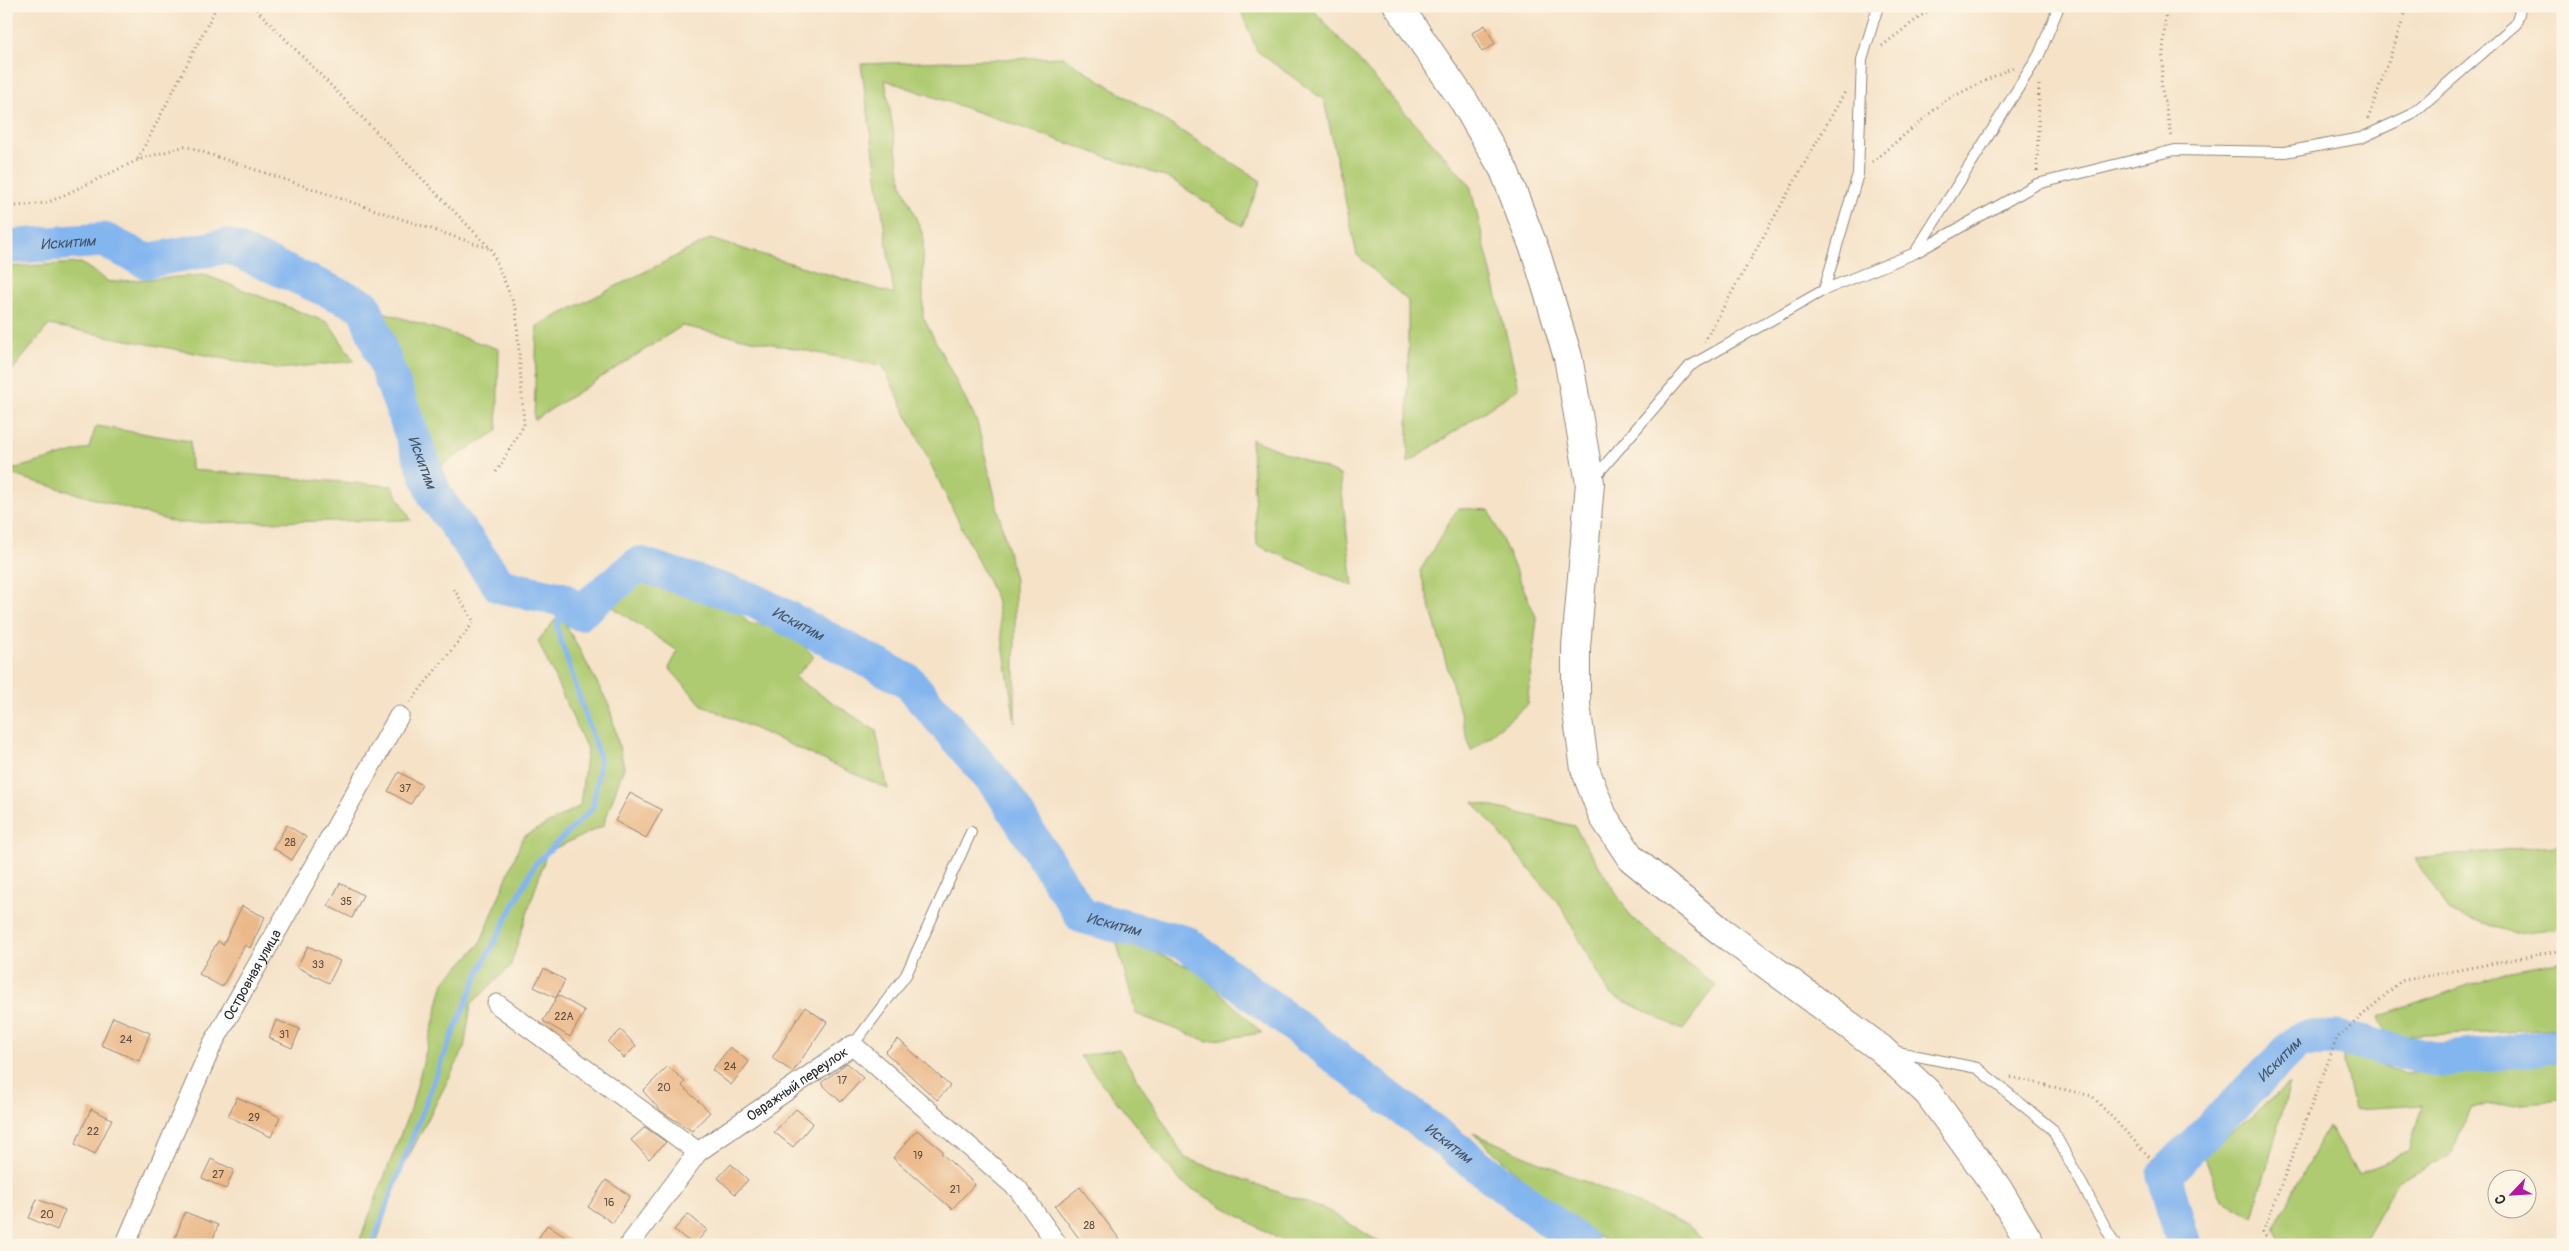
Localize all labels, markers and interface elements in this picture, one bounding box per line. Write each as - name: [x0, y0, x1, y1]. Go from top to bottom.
- water label: Искитим: [40, 231, 97, 254]
- water label: Искитим: [404, 433, 441, 493]
- water label: Искитим: [769, 602, 828, 645]
- house number: 37: [399, 782, 411, 795]
- house number: 28: [284, 836, 296, 849]
- house number: 35: [340, 895, 352, 908]
- water label: Искитим: [1085, 908, 1144, 941]
- street label: Островная улица: [219, 926, 285, 1023]
- house number: 33: [312, 958, 324, 971]
- house number: 22А: [554, 1010, 574, 1023]
- house number: 31: [279, 1028, 289, 1041]
- house number: 24: [120, 1033, 133, 1046]
- water label: Искитим: [2253, 1033, 2306, 1086]
- street label: Овражный переулок: [743, 1043, 851, 1125]
- house number: 24: [724, 1060, 737, 1073]
- house number: 17: [837, 1074, 847, 1087]
- house number: 20: [657, 1081, 671, 1094]
- house number: 29: [248, 1111, 260, 1124]
- water label: Искитим: [1421, 1119, 1477, 1168]
- house number: 22: [87, 1125, 99, 1138]
- house number: 19: [913, 1149, 923, 1162]
- house number: 27: [212, 1168, 224, 1181]
- north arrow: [2486, 1168, 2536, 1218]
- house number: 21: [950, 1183, 960, 1196]
- text: С: [2491, 1191, 2510, 1207]
- house number: 16: [604, 1196, 614, 1209]
- house number: 20: [40, 1208, 54, 1221]
- house number: 28: [1083, 1219, 1095, 1232]

